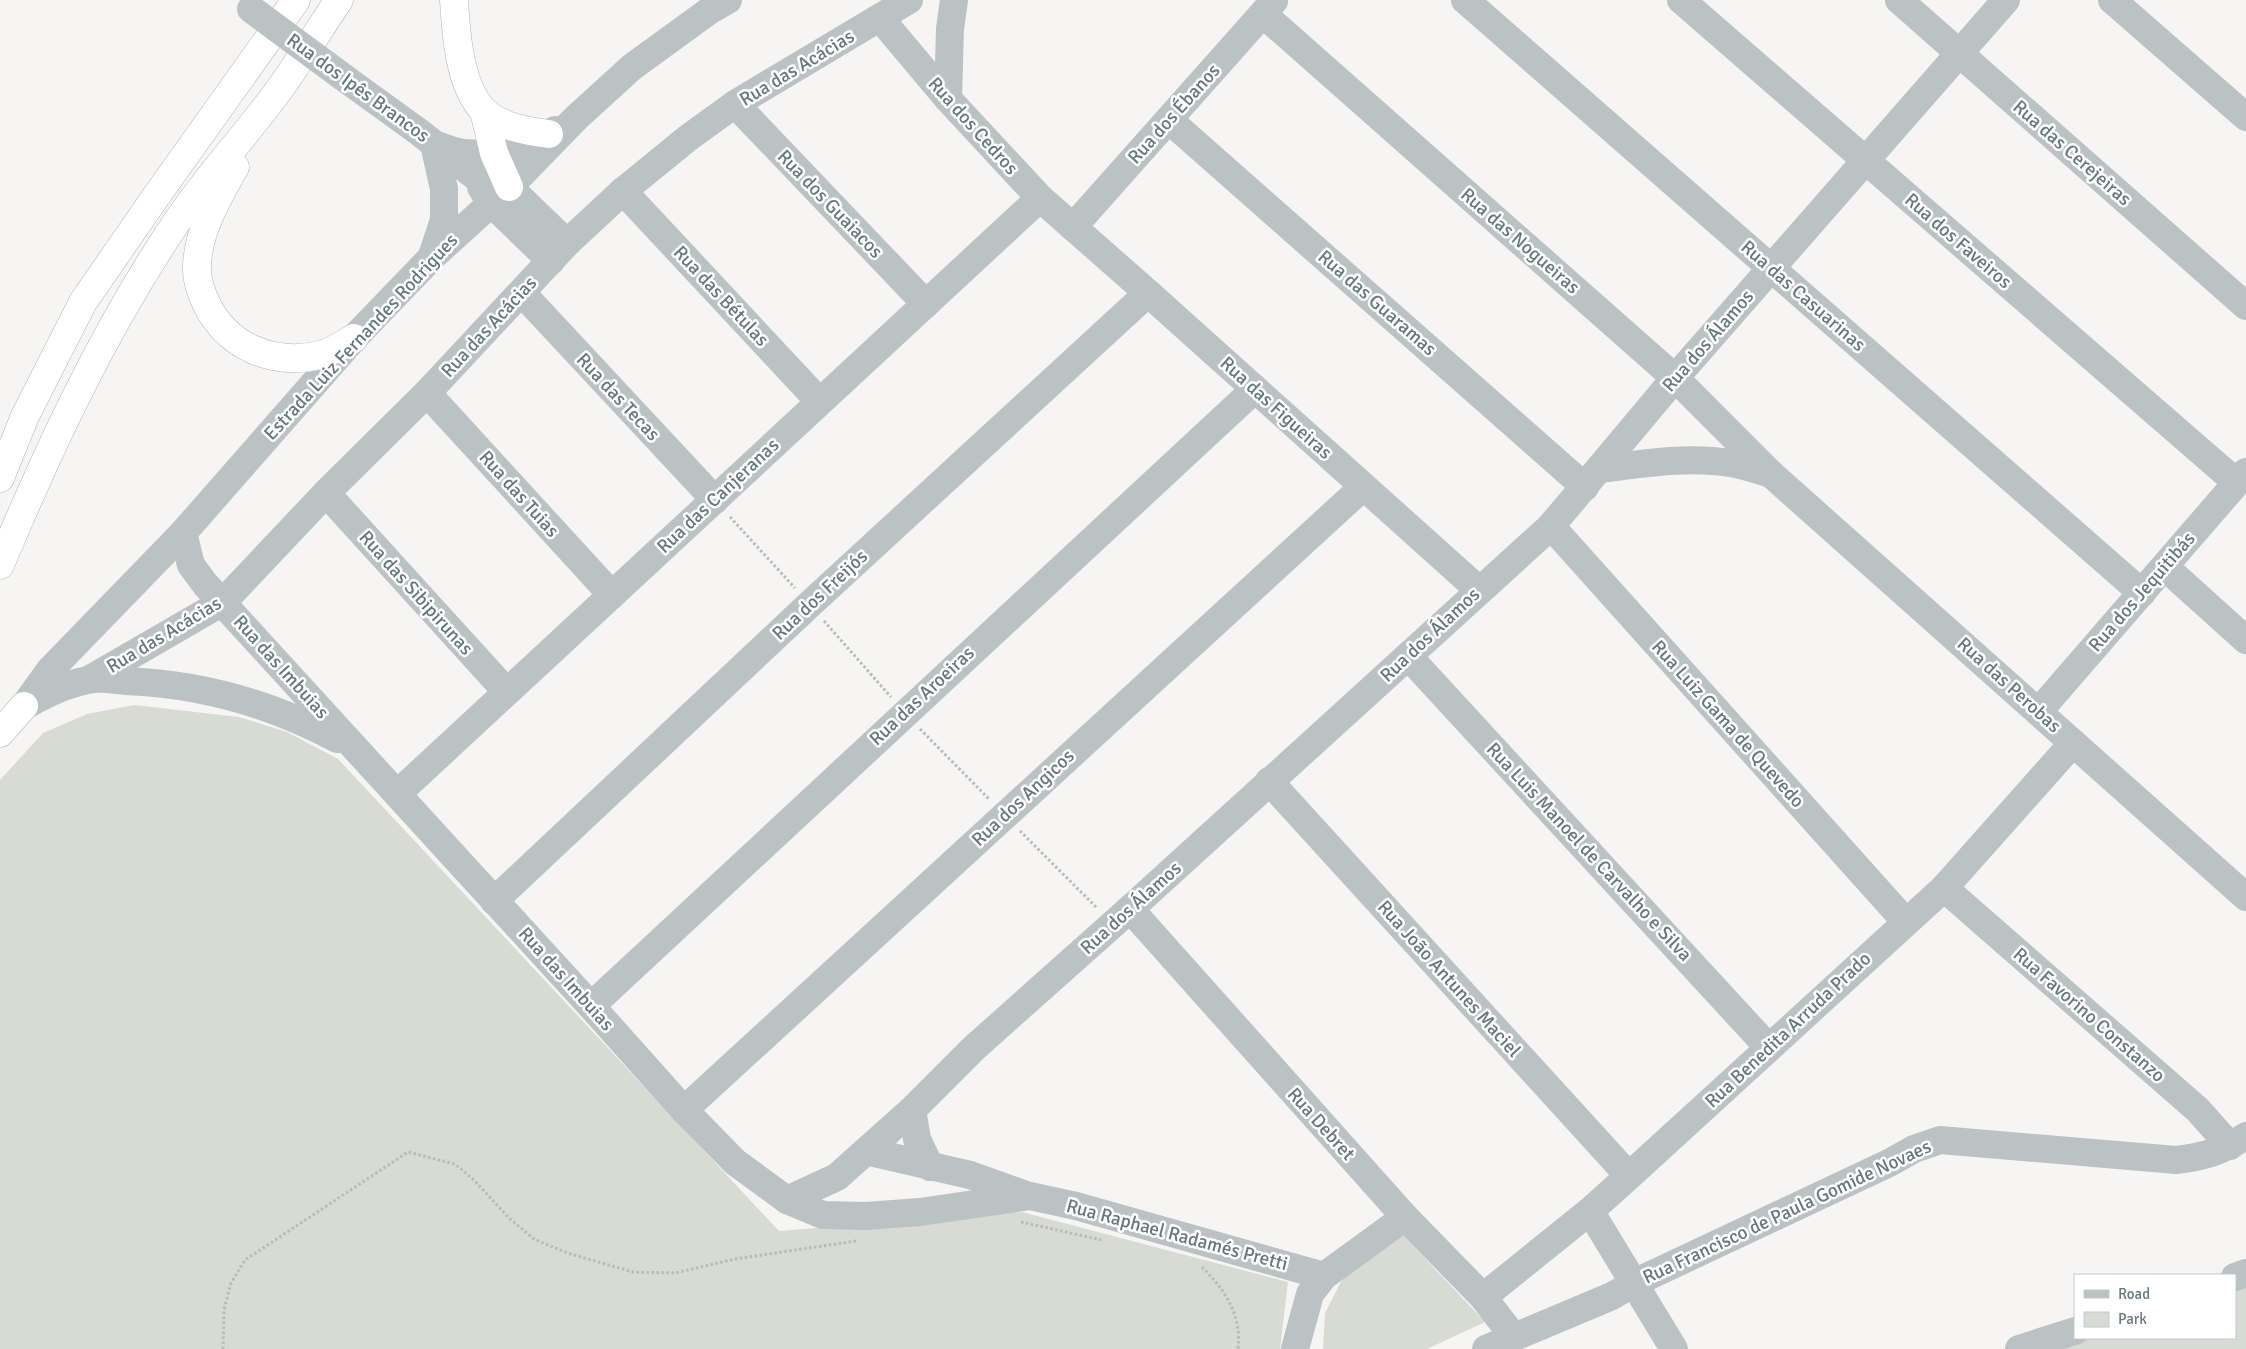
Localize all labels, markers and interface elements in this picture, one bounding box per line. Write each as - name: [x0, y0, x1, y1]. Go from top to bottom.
- street label: Rua das Acácias: [735, 24, 859, 112]
- street label: Rua dos Ipês Brancos: [282, 28, 434, 148]
- street label: Rua dos Ébanos: [1123, 59, 1225, 169]
- street label: Rua dos Cedros: [923, 72, 1023, 180]
- street label: Rua das Cerejeiras: [2008, 95, 2136, 211]
- street label: Rua dos Guaiacos: [772, 145, 888, 263]
- street label: Rua das Nogueiras: [1456, 183, 1584, 299]
- street label: Rua dos Faveiros: [1900, 188, 2016, 294]
- street label: Estrada Luiz Fernandes Rodrigues: [259, 229, 463, 445]
- street label: Rua das Casuarinas: [1736, 235, 1870, 357]
- street label: Rua das Bétulas: [668, 241, 774, 351]
- street label: Rua das Guaramas: [1313, 245, 1441, 361]
- street label: Rua das Acácias: [436, 271, 542, 383]
- street label: Rua dos Álamos: [1657, 285, 1759, 397]
- street label: Rua das Tecas: [571, 348, 665, 446]
- street label: Rua das Figueiras: [1215, 351, 1337, 465]
- street label: Rua das Canjeranas: [652, 433, 784, 559]
- street label: Rua das Tuias: [474, 446, 564, 542]
- street label: Rua das Sibipirunas: [354, 526, 478, 660]
- street label: Rua dos Jequitibás: [2083, 527, 2201, 657]
- street label: Rua dos Freijós: [767, 545, 873, 645]
- street label: Rua dos Álamos: [1375, 583, 1485, 687]
- street label: Rua das Acácias: [102, 591, 226, 679]
- street label: Rua das Imbuias: [228, 610, 334, 724]
- street label: Rua das Perobas: [1952, 632, 2066, 738]
- street label: Rua Luiz Gama de Quevedo: [1646, 635, 1810, 813]
- street label: Rua das Aroeiras: [864, 641, 980, 751]
- street label: Rua Luis Manoel de Carvalho e Silva: [1481, 738, 1697, 966]
- street label: Rua dos Angicos: [967, 744, 1079, 852]
- street label: Rua dos Álamos: [1076, 856, 1186, 960]
- street label: Rua João Antunes Maciel: [1372, 896, 1526, 1062]
- street label: Rua das Imbuias: [513, 922, 619, 1036]
- street label: Rua Favorino Constanzo: [2008, 942, 2170, 1088]
- street label: Rua Benedita Arruda Prado: [1700, 947, 1876, 1113]
- street label: Rua Debret: [1282, 1083, 1360, 1166]
- street label: Rua Francisco de Paula Gomide Novaes: [1639, 1134, 1935, 1290]
- street label: Rua Raphael Radamés Pretti: [1064, 1194, 1290, 1276]
- legend: [2074, 1274, 2236, 1339]
- text: Road: [2118, 1285, 2150, 1303]
- text: Park: [2118, 1310, 2147, 1328]

